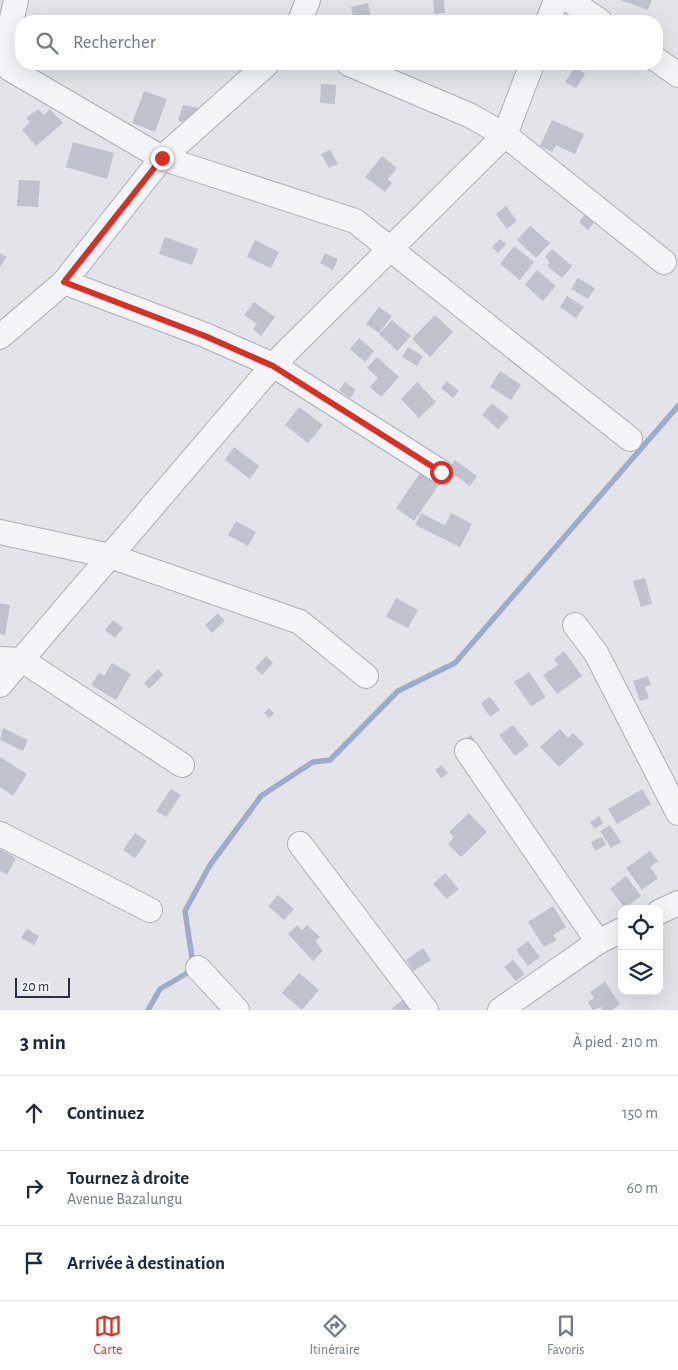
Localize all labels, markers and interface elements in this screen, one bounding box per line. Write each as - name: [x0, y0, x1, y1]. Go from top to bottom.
- search box: [15, 15, 663, 70]
- icon: search: [33, 29, 61, 57]
- text: Rechercher: [73, 33, 156, 52]
- route end: [151, 147, 174, 170]
- route start: [430, 461, 453, 484]
- map controls: [618, 905, 663, 995]
- button: locate: [618, 905, 663, 950]
- button: layers: [618, 950, 663, 995]
- scale bar: [15, 975, 70, 998]
- text: 20 m: [22, 980, 49, 994]
- text: 3 min: [20, 1032, 66, 1053]
- text: À pied · 210 m: [573, 1034, 658, 1050]
- icon: ahead: [20, 1099, 48, 1127]
- text: Continuez: [67, 1104, 144, 1123]
- text: 150 m: [622, 1105, 658, 1121]
- text: Tournez à droite: [67, 1169, 189, 1188]
- icon: right: [20, 1174, 48, 1202]
- text: 60 m: [627, 1180, 658, 1196]
- text: Avenue Bazalungu: [67, 1191, 182, 1207]
- icon: arrive: [20, 1249, 48, 1277]
- text: Arrivée à destination: [67, 1254, 225, 1273]
- tab: Carte: [94, 1312, 122, 1359]
- tab: Itinéraire: [309, 1312, 360, 1359]
- tab: Favoris: [547, 1312, 584, 1359]

